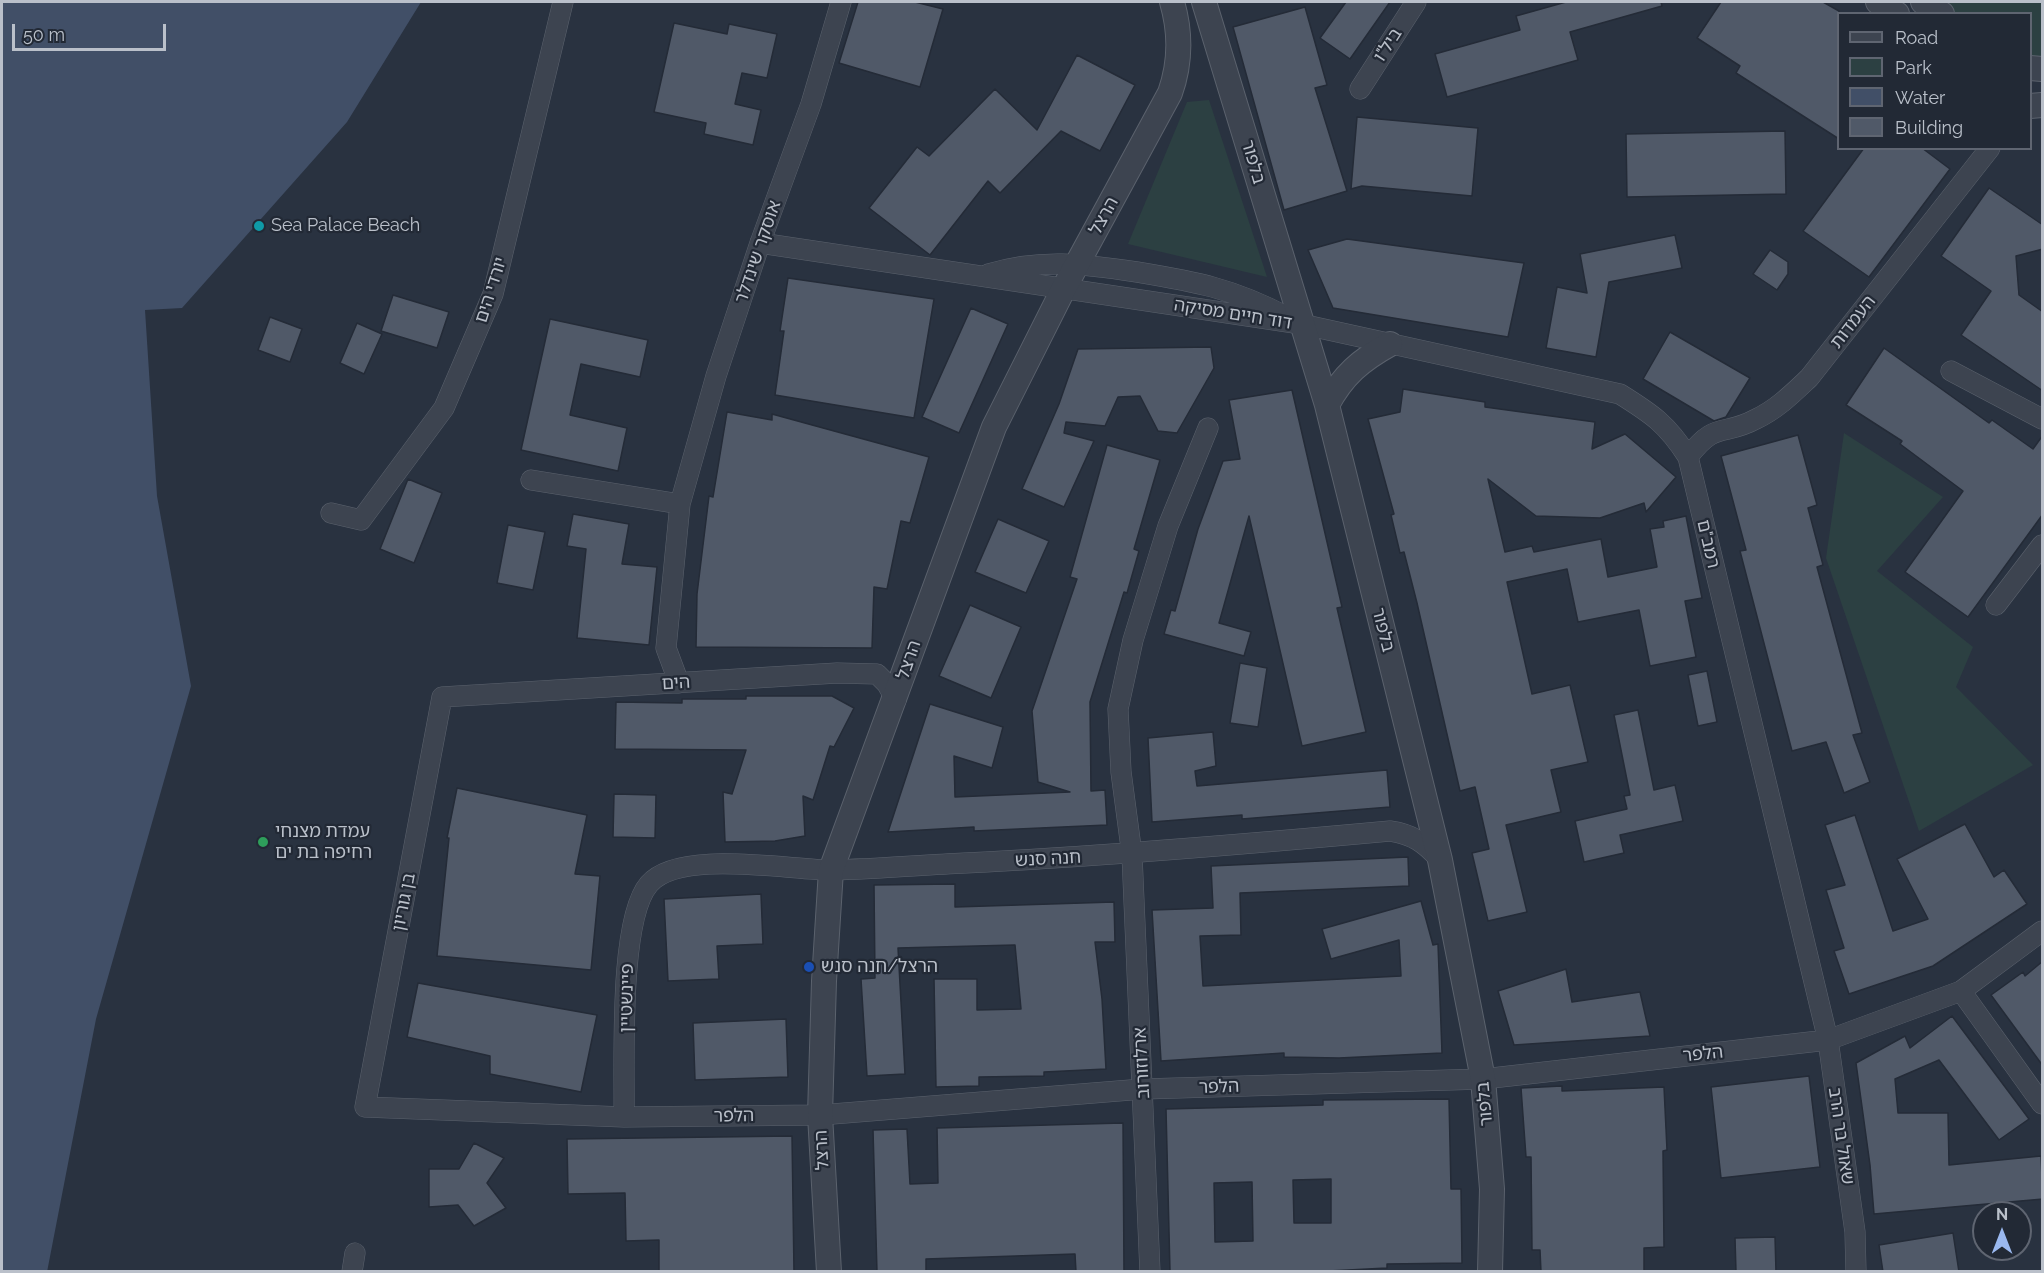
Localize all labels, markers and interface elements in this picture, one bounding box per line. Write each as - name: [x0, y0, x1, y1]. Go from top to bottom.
- scale bar: [15, 12, 170, 50]
- legend: [1837, 12, 2032, 150]
- text: 50 m: [23, 24, 65, 45]
- street label: ביל"ו: [1369, 24, 1407, 66]
- text: Road: [1895, 27, 1938, 48]
- text: Park: [1895, 57, 1932, 78]
- text: Water: [1895, 87, 1945, 108]
- text: Building: [1895, 117, 1963, 138]
- street label: בלפור: [1236, 137, 1270, 187]
- street label: הרצל: [1085, 193, 1123, 239]
- street label: אוסקר שינדלר: [730, 198, 786, 306]
- place label: Sea Palace Beach: [271, 215, 420, 237]
- marker: Sea Palace Beach: [252, 219, 266, 233]
- street label: יורדי הים: [470, 254, 512, 326]
- street label: העמדות: [1826, 291, 1880, 353]
- street label: דוד חיים מסיקה: [1172, 294, 1294, 334]
- street label: רמב"ם: [1692, 518, 1724, 570]
- street label: בלפור: [1367, 606, 1399, 654]
- street label: הרצל: [892, 638, 926, 682]
- street label: הים: [661, 671, 691, 695]
- place label: עמדת מצנחי רחיפה בת ים: [275, 821, 372, 864]
- marker: עמדת מצנחי רחיפה בת ים: [256, 835, 270, 849]
- street label: חנה סנש: [1014, 846, 1082, 872]
- street label: בן גוריון: [388, 871, 420, 933]
- place label: הרצל/חנה סנש: [821, 956, 938, 978]
- marker: הרצל/חנה סנש: [802, 960, 816, 974]
- street label: פיינשטיין: [616, 963, 638, 1033]
- street label: ארלוזורוב: [1129, 1027, 1155, 1099]
- street label: הלפר: [1682, 1041, 1724, 1067]
- street label: הלפר: [1198, 1075, 1240, 1099]
- street label: בלפור: [1472, 1081, 1498, 1127]
- street label: שאול בר הרב: [1823, 1086, 1859, 1186]
- street label: הלפר: [714, 1105, 754, 1127]
- street label: הרצל: [810, 1129, 834, 1171]
- north arrow: [1972, 1201, 2032, 1261]
- text: N: [1996, 1205, 2008, 1224]

